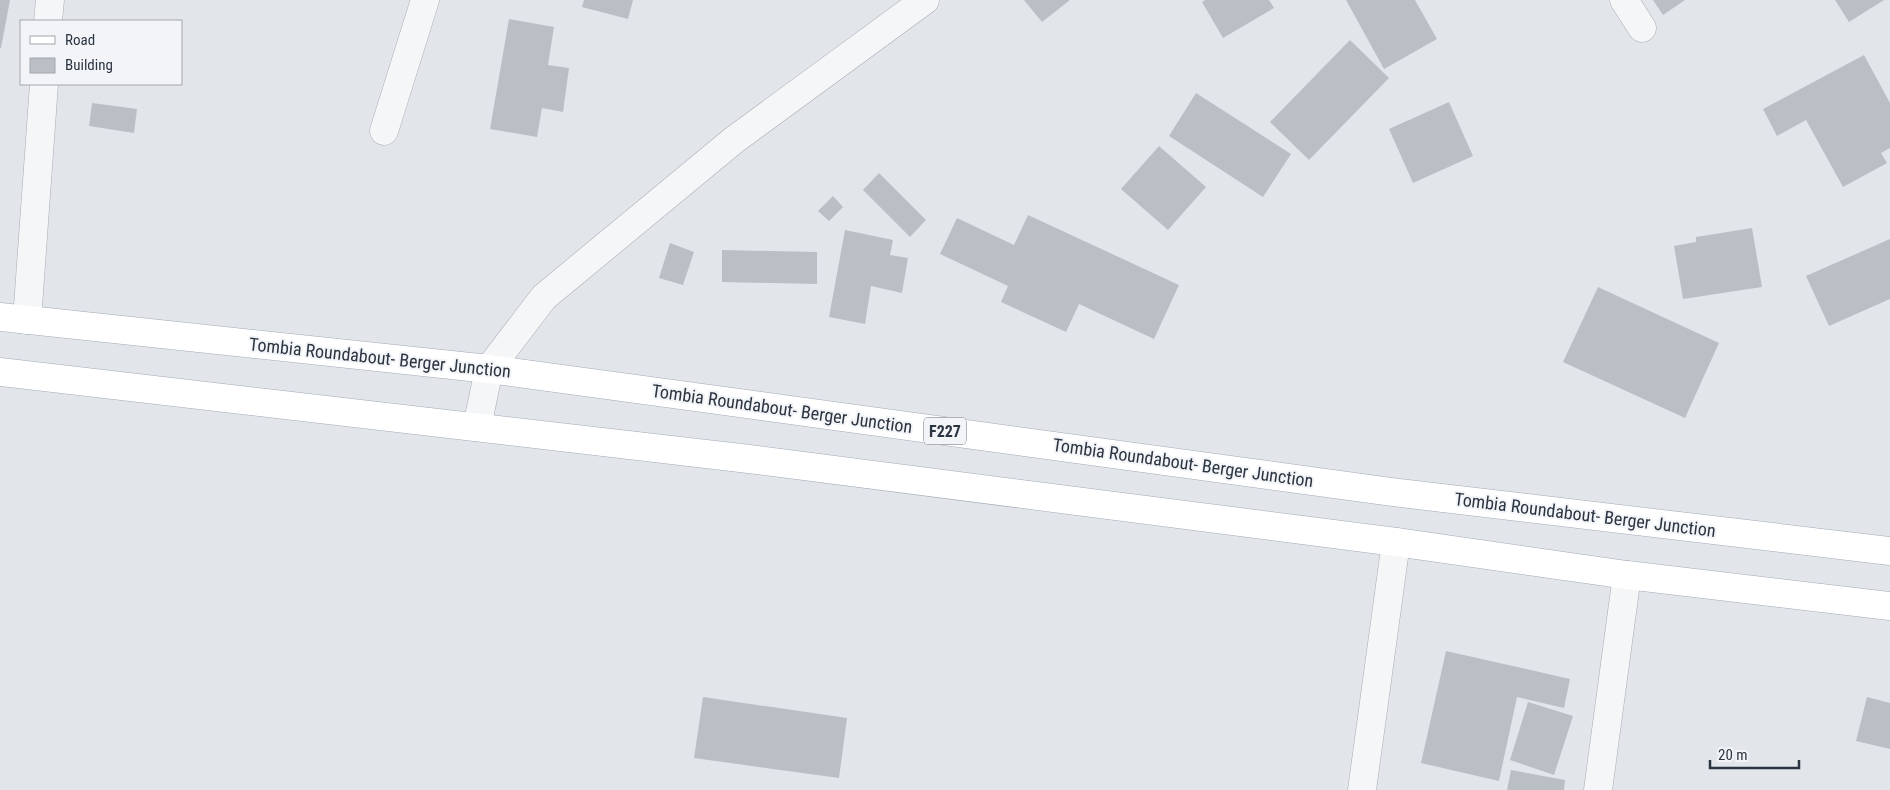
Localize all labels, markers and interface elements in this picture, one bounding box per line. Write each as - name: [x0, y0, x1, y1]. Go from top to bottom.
- legend: [20, 20, 182, 85]
- text: Road: [65, 31, 95, 49]
- text: Building: [65, 56, 113, 74]
- street label: Tombia Roundabout- Berger Junction: [248, 333, 512, 382]
- street label: Tombia Roundabout- Berger Junction: [650, 380, 914, 437]
- road number: F227: [924, 418, 966, 444]
- street label: Tombia Roundabout- Berger Junction: [1051, 434, 1315, 491]
- street label: Tombia Roundabout- Berger Junction: [1453, 488, 1717, 541]
- scale bar: [1710, 738, 1799, 770]
- text: 20 m: [1718, 746, 1748, 764]

